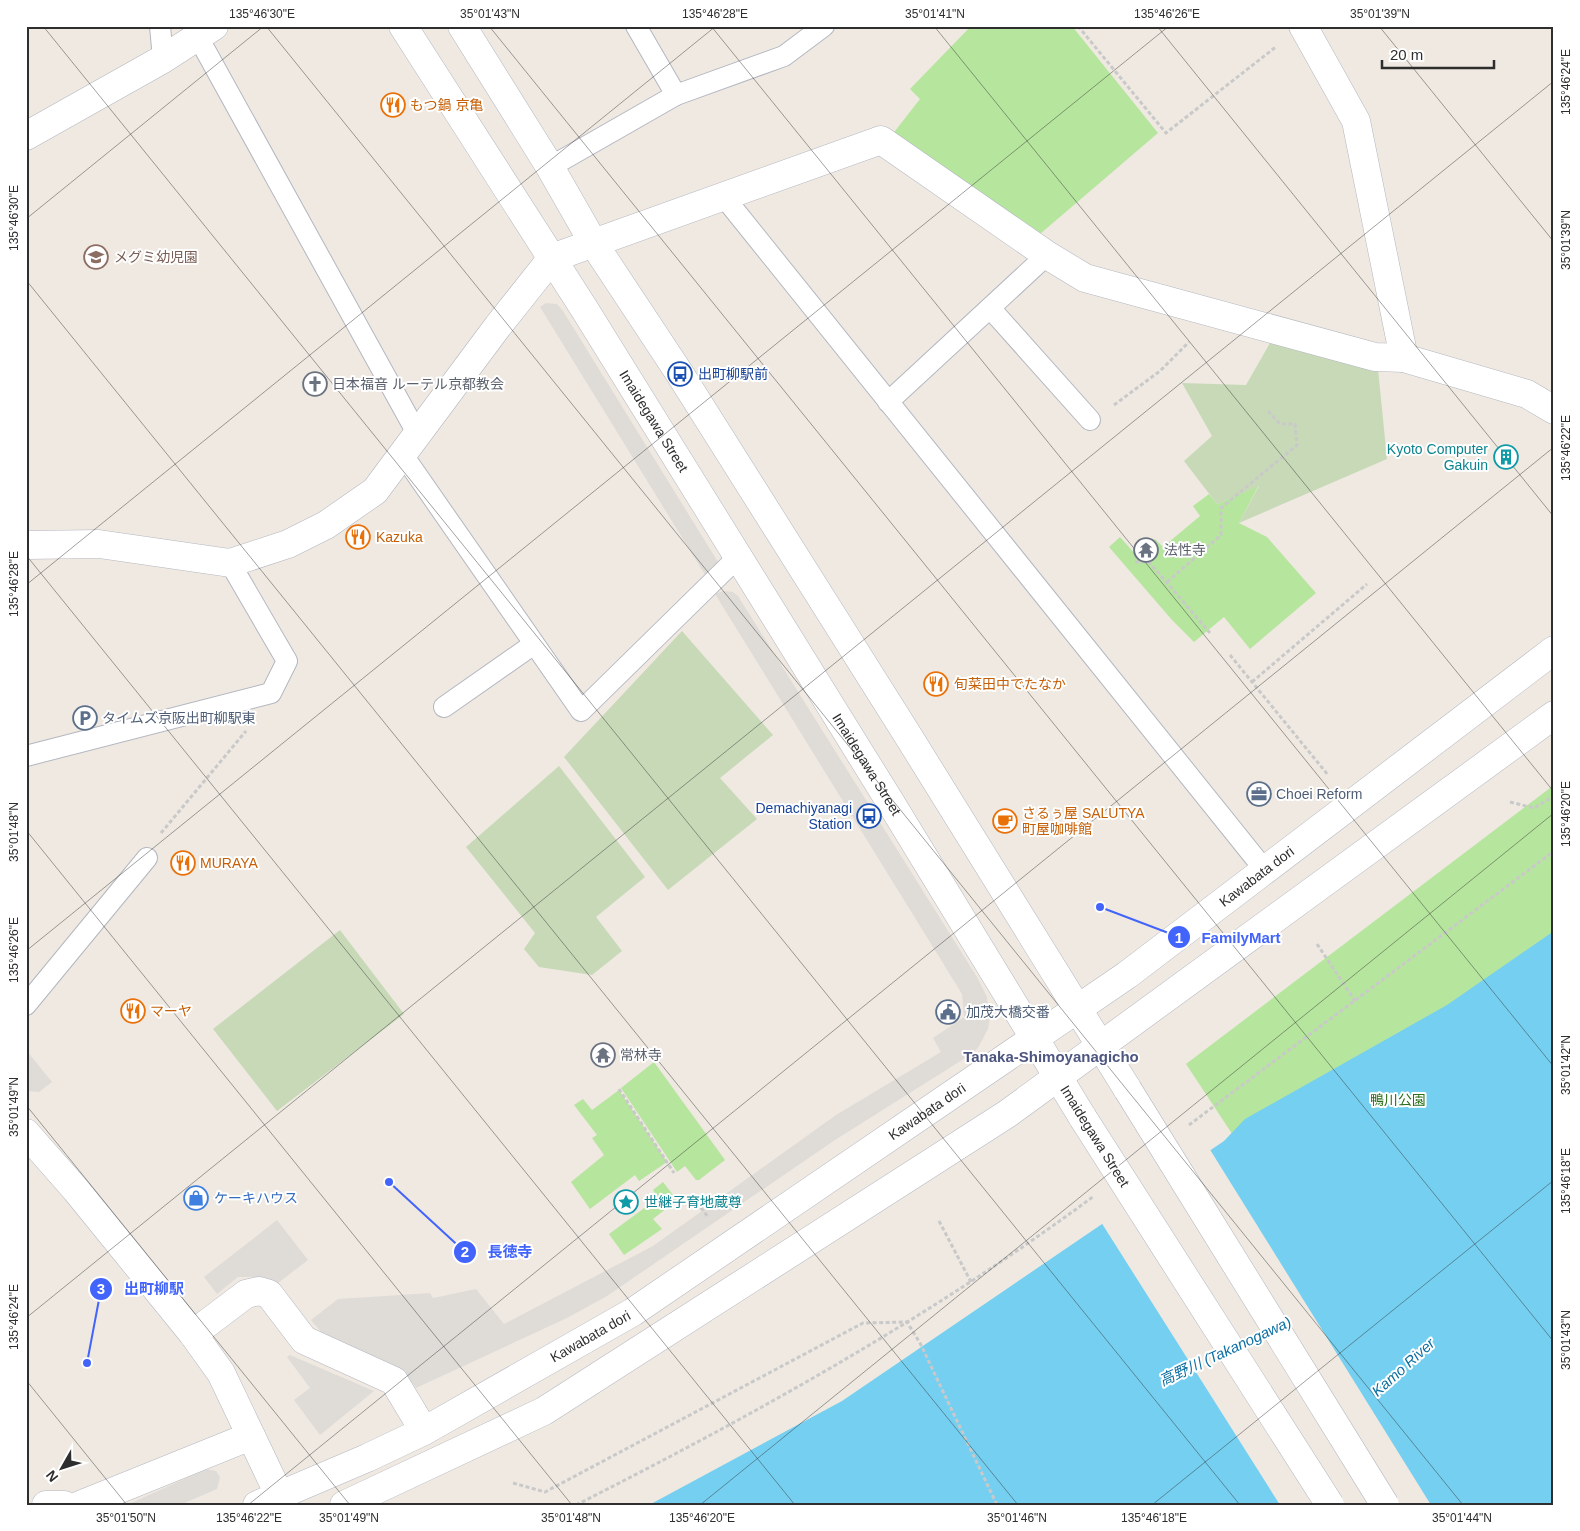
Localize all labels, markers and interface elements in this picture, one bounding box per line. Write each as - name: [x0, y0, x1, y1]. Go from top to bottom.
- text: 135°46'30"E: [229, 7, 295, 21]
- text: 35°01'43"N: [460, 7, 520, 21]
- text: 135°46'28"E: [682, 7, 748, 21]
- text: 35°01'41"N: [905, 7, 965, 21]
- text: 135°46'26"E: [1134, 7, 1200, 21]
- text: 35°01'39"N: [1350, 7, 1410, 21]
- scale bar: [1382, 38, 1495, 70]
- text: 20 m: [1390, 46, 1423, 63]
- text: 135°46'24"E: [1559, 49, 1573, 115]
- restaurant icon: もつ鍋 京亀: [380, 92, 406, 118]
- place label: もつ鍋 京亀: [410, 97, 483, 113]
- text: 135°46'30"E: [7, 185, 21, 251]
- text: 35°01'39"N: [1559, 210, 1573, 270]
- school or university icon: メグミ幼児園: [83, 244, 109, 270]
- place label: メグミ幼児園: [114, 249, 198, 265]
- bus stop icon: 出町柳駅前: [667, 361, 693, 387]
- place label: 出町柳駅前: [698, 366, 768, 382]
- street label: Imaidegawa Street: [616, 367, 692, 475]
- church icon: 日本福音 ルーテル京都教会: [302, 371, 328, 397]
- place label: 日本福音 ルーテル京都教会: [332, 376, 504, 392]
- text: 135°46'22"E: [1559, 415, 1573, 481]
- place label: Kyoto Computer Gakuin: [1387, 441, 1488, 473]
- building icon: Kyoto Computer Gakuin: [1493, 444, 1519, 470]
- restaurant icon: Kazuka: [345, 524, 371, 550]
- place label: Kazuka: [376, 529, 423, 545]
- temple icon: 法性寺: [1133, 537, 1159, 563]
- place label: 法性寺: [1164, 542, 1206, 558]
- text: 135°46'28"E: [7, 551, 21, 617]
- restaurant icon: 旬菜田中でたなか: [923, 671, 949, 697]
- place label: 旬菜田中でたなか: [954, 676, 1066, 692]
- parking icon: タイムズ京阪出町柳駅東: [72, 705, 98, 731]
- place label: タイムズ京阪出町柳駅東: [102, 710, 256, 726]
- street label: Imaidegawa Street: [829, 710, 904, 818]
- office icon: Choei Reform: [1246, 781, 1272, 807]
- text: 135°46'20"E: [1559, 781, 1573, 847]
- place label: Choei Reform: [1276, 786, 1362, 802]
- place label: Demachiyanagi Station: [756, 800, 852, 832]
- text: 35°01'48"N: [7, 802, 21, 862]
- bus stop icon: Demachiyanagi Station: [856, 803, 882, 829]
- place label: さるぅ屋 SALUTYA 町屋咖啡館: [1022, 805, 1145, 837]
- cafe icon: さるぅ屋 SALUTYA 町屋咖啡館: [992, 808, 1018, 834]
- street label: Kawabata dori: [1216, 843, 1297, 910]
- restaurant icon: MURAYA: [170, 850, 196, 876]
- place label: MURAYA: [200, 855, 258, 871]
- text: 135°46'26"E: [7, 917, 21, 983]
- callout: FamilyMart: [1167, 922, 1291, 952]
- text: 1: [1175, 929, 1183, 946]
- text: FamilyMart: [1201, 929, 1281, 946]
- restaurant icon: マーヤ: [120, 998, 146, 1024]
- public building icon: 加茂大橋交番: [935, 999, 961, 1025]
- place label: マーヤ: [150, 1003, 192, 1019]
- place label: 加茂大橋交番: [966, 1004, 1050, 1020]
- text: 35°01'42"N: [1559, 1035, 1573, 1095]
- temple icon: 常林寺: [590, 1042, 616, 1068]
- place label: 常林寺: [620, 1047, 662, 1063]
- district label: Tanaka-Shimoyanagicho: [963, 1048, 1139, 1065]
- text: 35°01'49"N: [7, 1077, 21, 1137]
- street label: Kawabata dori: [885, 1080, 968, 1143]
- street label: Imaidegawa Street: [1057, 1082, 1133, 1190]
- park label: 鴨川公園: [1370, 1092, 1426, 1108]
- text: 135°46'18"E: [1559, 1148, 1573, 1214]
- shop icon: ケーキハウス: [183, 1185, 209, 1211]
- place icon: 世継子育地蔵尊: [613, 1189, 639, 1215]
- place label: ケーキハウス: [214, 1190, 298, 1206]
- place label: 世継子育地蔵尊: [644, 1194, 742, 1210]
- callout: 長徳寺: [452, 1237, 542, 1267]
- text: 2: [461, 1243, 469, 1260]
- text: 長徳寺: [487, 1243, 533, 1260]
- callout: 出町柳駅: [89, 1274, 194, 1304]
- text: 3: [97, 1280, 105, 1297]
- text: 出町柳駅: [124, 1280, 184, 1297]
- text: 135°46'24"E: [7, 1284, 21, 1350]
- street label: Kawabata dori: [547, 1307, 633, 1365]
- text: 35°01'43"N: [1559, 1310, 1573, 1370]
- water label: 高野川 (Takanogawa): [1156, 1313, 1294, 1389]
- water label: Kamo River: [1368, 1334, 1439, 1400]
- north arrow: [38, 1444, 88, 1494]
- text: N: [42, 1467, 61, 1485]
- text: 35°01'50"N: [96, 1511, 156, 1525]
- text: 135°46'22"E: [216, 1511, 282, 1525]
- text: 35°01'49"N: [319, 1511, 379, 1525]
- text: 35°01'48"N: [541, 1511, 601, 1525]
- text: 135°46'20"E: [669, 1511, 735, 1525]
- text: 35°01'46"N: [987, 1511, 1047, 1525]
- text: 135°46'18"E: [1121, 1511, 1187, 1525]
- text: 35°01'44"N: [1432, 1511, 1492, 1525]

